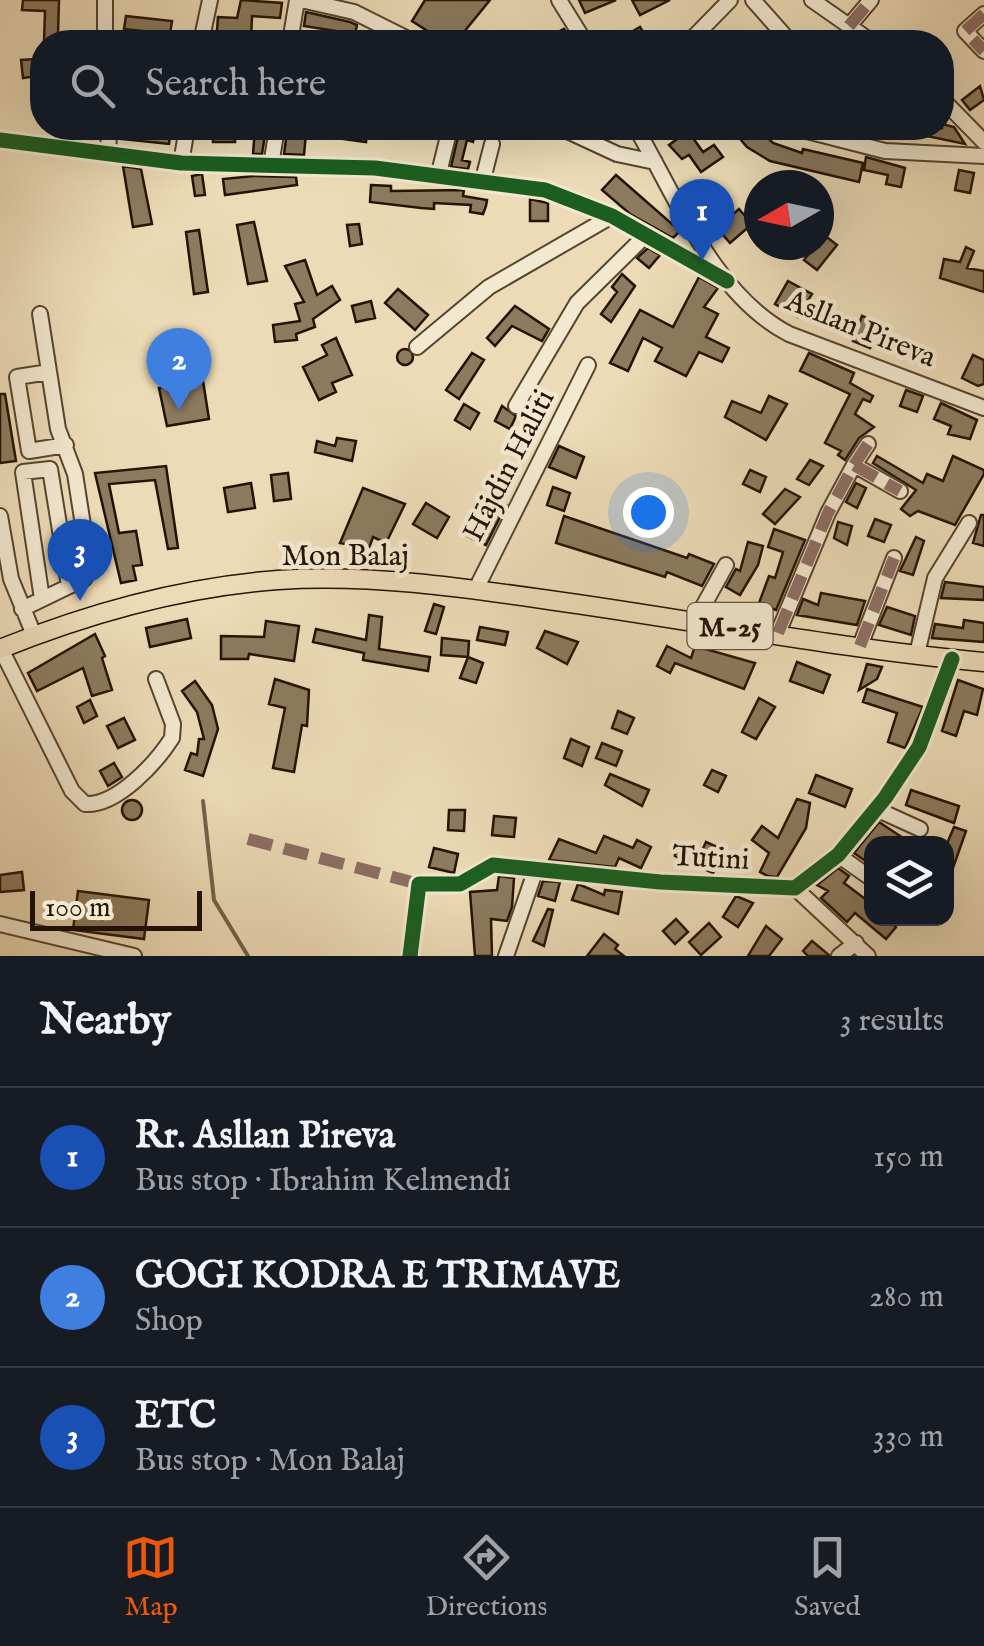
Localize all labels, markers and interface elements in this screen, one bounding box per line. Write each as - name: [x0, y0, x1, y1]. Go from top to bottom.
- search box: [30, 30, 954, 140]
- icon: search: [65, 58, 120, 113]
- text: Search here: [145, 61, 326, 109]
- north arrow: [744, 170, 834, 260]
- pin: 1: [670, 178, 734, 261]
- street label: Asllan Pireva: [778, 282, 941, 377]
- pin: 2: [146, 328, 212, 410]
- street label: Hajdin Haliti: [455, 383, 564, 548]
- your location: [623, 487, 674, 538]
- pin: 3: [48, 518, 112, 601]
- street label: Mon Balaj: [281, 538, 409, 576]
- road number: M-25: [688, 603, 772, 649]
- map controls: [864, 836, 954, 926]
- button: layers: [864, 836, 954, 926]
- street label: Tutini: [671, 838, 750, 880]
- scale bar: [30, 886, 202, 930]
- text: 100 m: [45, 891, 111, 926]
- text: Nearby: [40, 995, 171, 1048]
- text: 3 results: [840, 1001, 944, 1042]
- text: Rr. Asllan Pireva: [135, 1113, 395, 1161]
- text: 1: [67, 1137, 78, 1178]
- text: 150 m: [873, 1137, 944, 1178]
- text: Bus stop · Ibrahim Kelmendi: [135, 1161, 511, 1202]
- text: GOGI KODRA E TRIMAVE: [135, 1253, 620, 1301]
- text: 2: [65, 1277, 80, 1318]
- text: 280 m: [869, 1277, 944, 1318]
- text: Shop: [135, 1301, 203, 1342]
- text: ETC: [135, 1393, 216, 1441]
- text: 3: [67, 1417, 78, 1458]
- text: 330 m: [873, 1417, 944, 1458]
- text: Bus stop · Mon Balaj: [135, 1441, 405, 1482]
- tab: Map: [123, 1530, 178, 1625]
- tab: Directions: [425, 1530, 547, 1625]
- tab: Saved: [794, 1530, 861, 1625]

